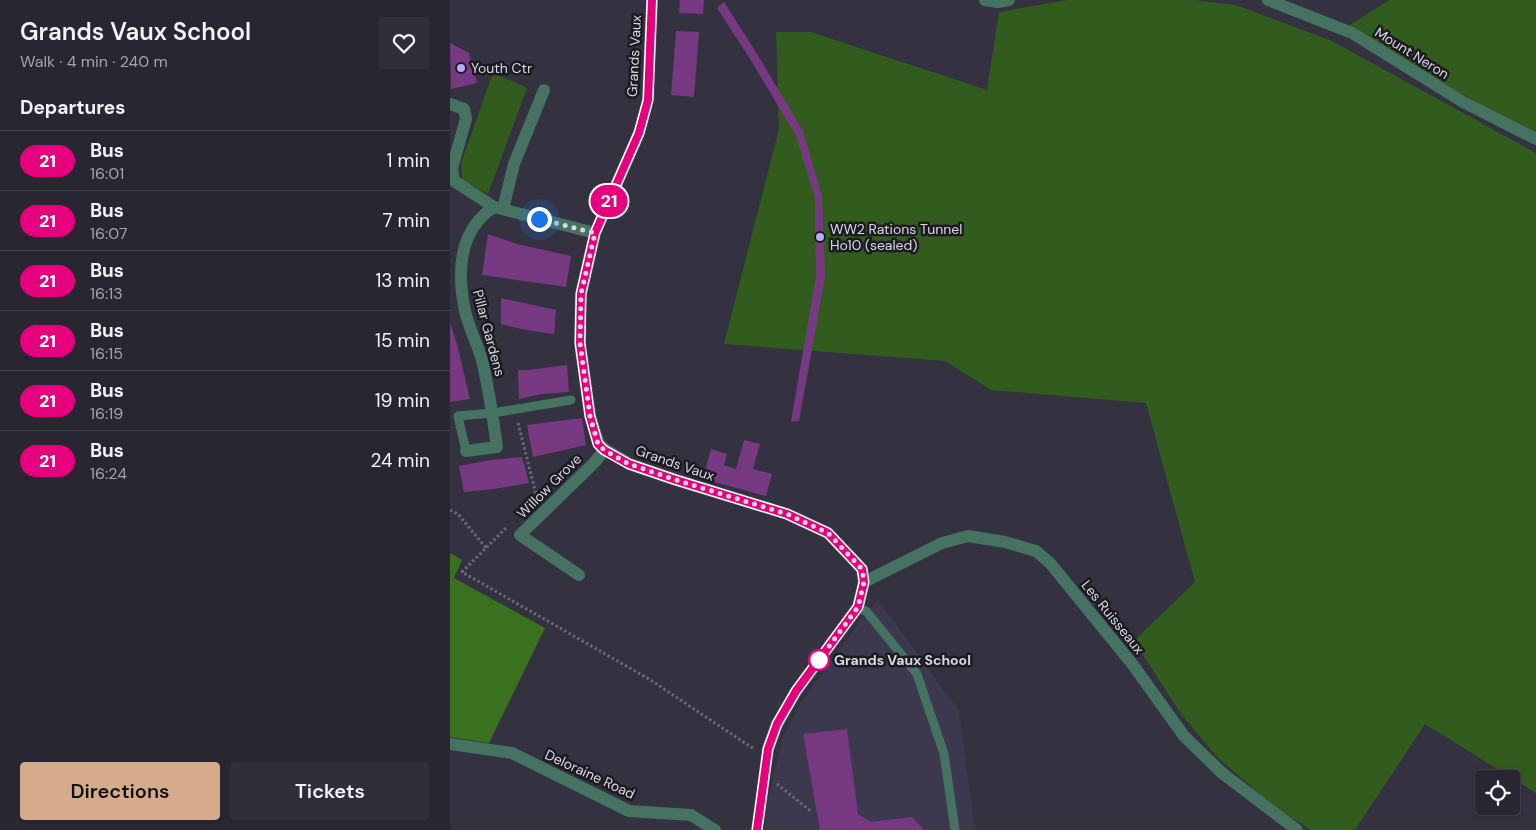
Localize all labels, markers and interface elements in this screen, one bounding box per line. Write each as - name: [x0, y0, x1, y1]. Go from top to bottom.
- street label: Grands Vaux: [623, 14, 645, 97]
- text: Grands Vaux School: [20, 16, 251, 47]
- button: heart: [378, 17, 430, 69]
- street label: Mount Neron: [1372, 23, 1452, 83]
- text: Walk · 4 min · 240 m: [20, 51, 168, 72]
- place label: Youth Ctr: [471, 59, 532, 77]
- marker: Youth Ctr: [455, 62, 467, 74]
- text: Departures: [20, 95, 125, 120]
- text: Bus: [90, 138, 124, 163]
- text: 1 min: [387, 148, 430, 173]
- text: 21: [39, 149, 56, 173]
- text: 16:01: [90, 163, 124, 184]
- line badge: 21: [586, 185, 632, 217]
- text: 21: [601, 189, 617, 213]
- text: Bus: [90, 198, 124, 223]
- your location: [527, 207, 552, 232]
- text: 7 min: [382, 208, 430, 233]
- text: 21: [39, 209, 56, 233]
- place label: WW2 Rations Tunnel Ho10 (sealed): [830, 220, 962, 254]
- text: 16:07: [90, 223, 128, 244]
- marker: WW2 Rations Tunnel Ho10 (sealed): [814, 231, 826, 243]
- text: Bus: [90, 258, 124, 283]
- text: 13 min: [375, 268, 430, 293]
- text: 21: [39, 269, 56, 293]
- text: 16:13: [90, 283, 123, 304]
- street label: Pillar Gardens: [469, 288, 509, 378]
- text: Bus: [90, 318, 124, 343]
- text: 15 min: [375, 328, 430, 353]
- text: 21: [39, 329, 56, 353]
- text: 16:15: [90, 343, 123, 364]
- text: Bus: [90, 378, 124, 403]
- text: 19 min: [375, 388, 430, 413]
- text: 21: [39, 389, 56, 413]
- text: 16:19: [90, 403, 123, 424]
- text: Bus: [90, 438, 124, 463]
- street label: Grands Vaux: [633, 441, 717, 485]
- text: 24 min: [370, 448, 430, 473]
- text: 21: [39, 449, 56, 473]
- street label: Willow Grove: [513, 450, 585, 522]
- text: 16:24: [90, 463, 127, 484]
- street label: Les Ruisseaux: [1078, 576, 1148, 658]
- marker: Grands Vaux School: [808, 649, 830, 671]
- place label: Grands Vaux School: [834, 651, 971, 669]
- street label: Deloraine Road: [542, 745, 638, 803]
- button: Directions: [20, 762, 220, 820]
- button: Tickets: [230, 762, 430, 820]
- map controls: [1475, 770, 1520, 815]
- button: locate: [1475, 770, 1520, 815]

